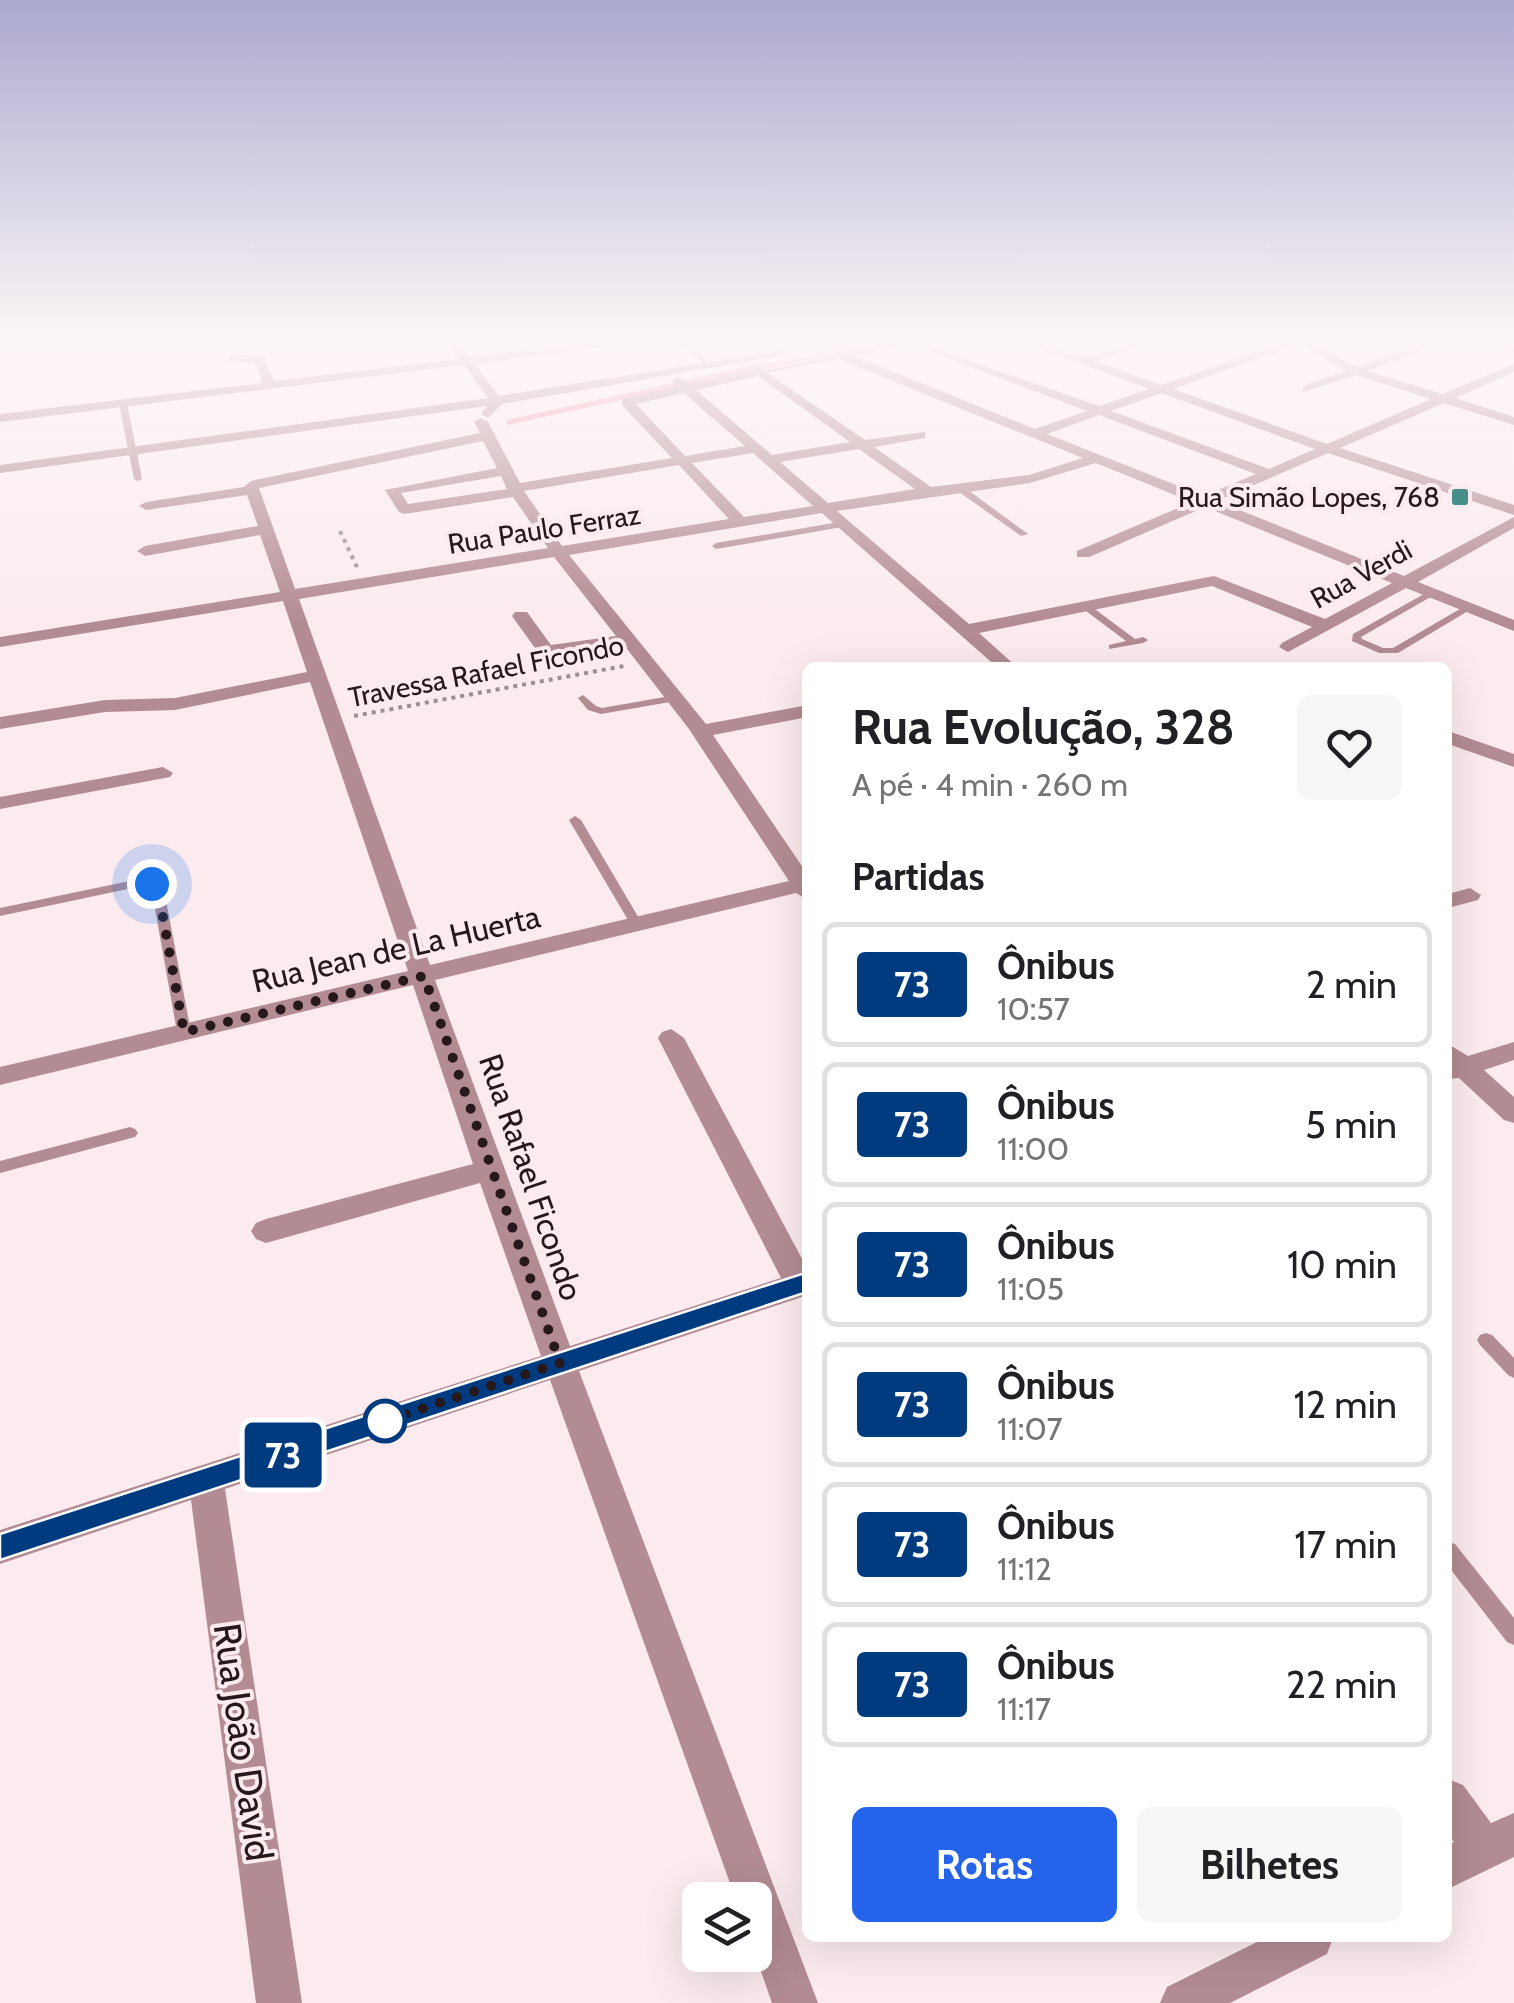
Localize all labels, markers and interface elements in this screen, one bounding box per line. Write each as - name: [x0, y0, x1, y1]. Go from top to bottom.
- place label: Rua Simão Lopes, 768: [1178, 480, 1440, 514]
- marker: Rua Simão Lopes, 768: [1449, 486, 1471, 508]
- street label: Rua Paulo Ferraz: [445, 497, 643, 561]
- street label: Rua Verdi: [1304, 532, 1418, 616]
- street label: Travessa Rafael Ficondo: [346, 628, 626, 714]
- button: heart: [1297, 695, 1402, 800]
- text: Rua Evolução, 328: [852, 698, 1235, 756]
- text: A pé · 4 min · 260 m: [852, 765, 1128, 804]
- text: Partidas: [852, 853, 985, 900]
- your location: [127, 859, 177, 909]
- street label: Rua Jean de La Huerta: [248, 896, 544, 1001]
- text: Ônibus: [997, 942, 1114, 989]
- text: 2 min: [1306, 961, 1397, 1008]
- text: 73: [894, 963, 930, 1006]
- text: 10:57: [997, 989, 1070, 1028]
- street label: Rua Rafael Ficondo: [471, 1049, 592, 1305]
- text: Ônibus: [997, 1082, 1114, 1129]
- text: 5 min: [1305, 1101, 1397, 1148]
- text: 73: [894, 1103, 930, 1146]
- text: 11:00: [997, 1129, 1069, 1168]
- text: Ônibus: [997, 1222, 1114, 1269]
- text: 10 min: [1287, 1241, 1397, 1288]
- text: 73: [894, 1243, 930, 1286]
- text: 11:05: [997, 1269, 1064, 1308]
- text: Ônibus: [997, 1362, 1114, 1409]
- text: 12 min: [1294, 1381, 1397, 1428]
- text: 73: [894, 1383, 930, 1426]
- unlabelled marker: [364, 1400, 406, 1442]
- text: 11:07: [997, 1409, 1063, 1448]
- line badge: 73: [238, 1422, 328, 1488]
- text: 73: [265, 1434, 301, 1477]
- text: Ônibus: [997, 1502, 1114, 1549]
- text: 17 min: [1294, 1521, 1397, 1568]
- text: 73: [894, 1523, 930, 1566]
- text: 11:12: [997, 1549, 1052, 1588]
- street label: Rua João David: [204, 1620, 283, 1864]
- text: Ônibus: [997, 1642, 1114, 1689]
- text: 22 min: [1286, 1661, 1397, 1708]
- text: 73: [894, 1663, 930, 1706]
- text: 11:17: [997, 1689, 1051, 1728]
- button: Rotas: [852, 1807, 1117, 1922]
- button: Bilhetes: [1137, 1807, 1402, 1922]
- map controls: [682, 1882, 772, 1972]
- button: layers: [682, 1882, 772, 1972]

